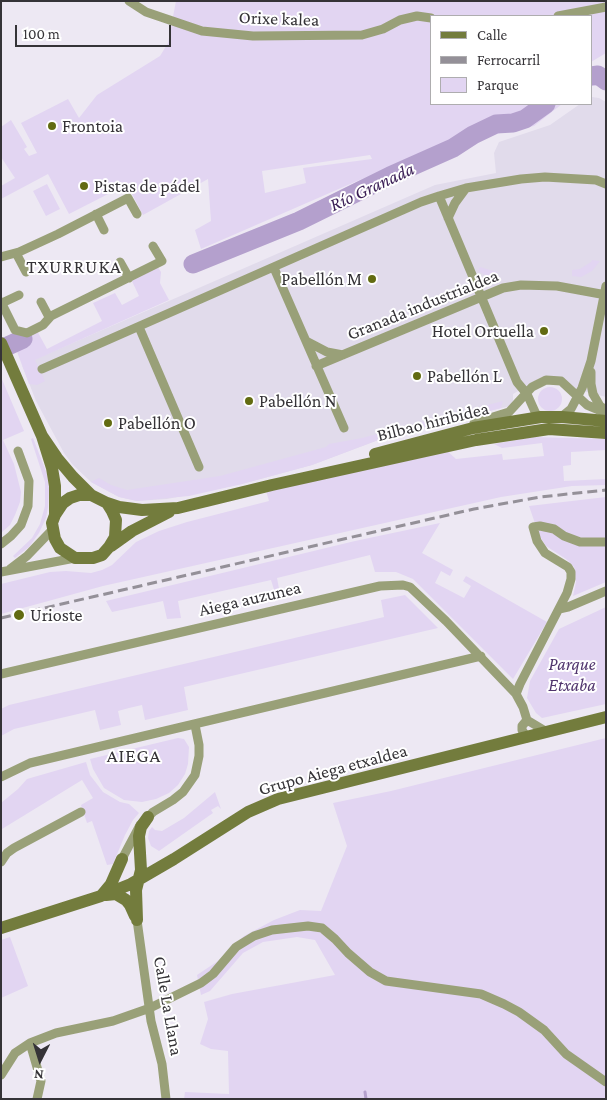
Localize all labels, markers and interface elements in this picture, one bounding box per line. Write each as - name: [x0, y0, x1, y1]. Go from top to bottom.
- street label: Orixe kalea: [238, 7, 320, 31]
- scale bar: [18, 15, 174, 47]
- legend: [430, 15, 592, 105]
- text: 100 m: [23, 26, 60, 42]
- text: Calle: [477, 27, 507, 43]
- text: Ferrocarril: [477, 52, 540, 68]
- text: Parque: [477, 77, 518, 93]
- place label: Frontoia: [62, 115, 123, 137]
- marker: Frontoia: [46, 120, 58, 132]
- water label: Río Granada: [326, 157, 418, 217]
- place label: Pistas de pádel: [94, 175, 200, 197]
- marker: Pistas de pádel: [78, 180, 90, 192]
- district label: TXURRUKA: [25, 256, 123, 278]
- street label: Granada industrialdea: [344, 265, 502, 345]
- place label: Pabellón M: [281, 268, 362, 290]
- marker: Pabellón M: [366, 273, 378, 285]
- place label: Hotel Ortuella: [432, 320, 534, 342]
- marker: Hotel Ortuella: [538, 325, 550, 337]
- place label: Pabellón L: [427, 365, 502, 387]
- marker: Pabellón L: [411, 370, 423, 382]
- place label: Pabellón N: [259, 390, 337, 412]
- marker: Pabellón N: [243, 395, 255, 407]
- street label: Bilbao hiribidea: [375, 398, 491, 446]
- place label: Pabellón O: [118, 412, 196, 434]
- marker: Pabellón O: [102, 417, 114, 429]
- street label: Aiega auzunea: [197, 577, 303, 621]
- place label: Urioste: [30, 604, 83, 626]
- marker: Urioste: [12, 608, 26, 622]
- park label: Parque Etxaba: [548, 653, 596, 696]
- street label: Grupo Aiega etxaldea: [256, 740, 410, 800]
- district label: AIEGA: [106, 745, 162, 767]
- street label: Calle La Llana: [149, 955, 187, 1057]
- north arrow: [15, 1035, 65, 1085]
- text: N: [33, 1067, 44, 1083]

